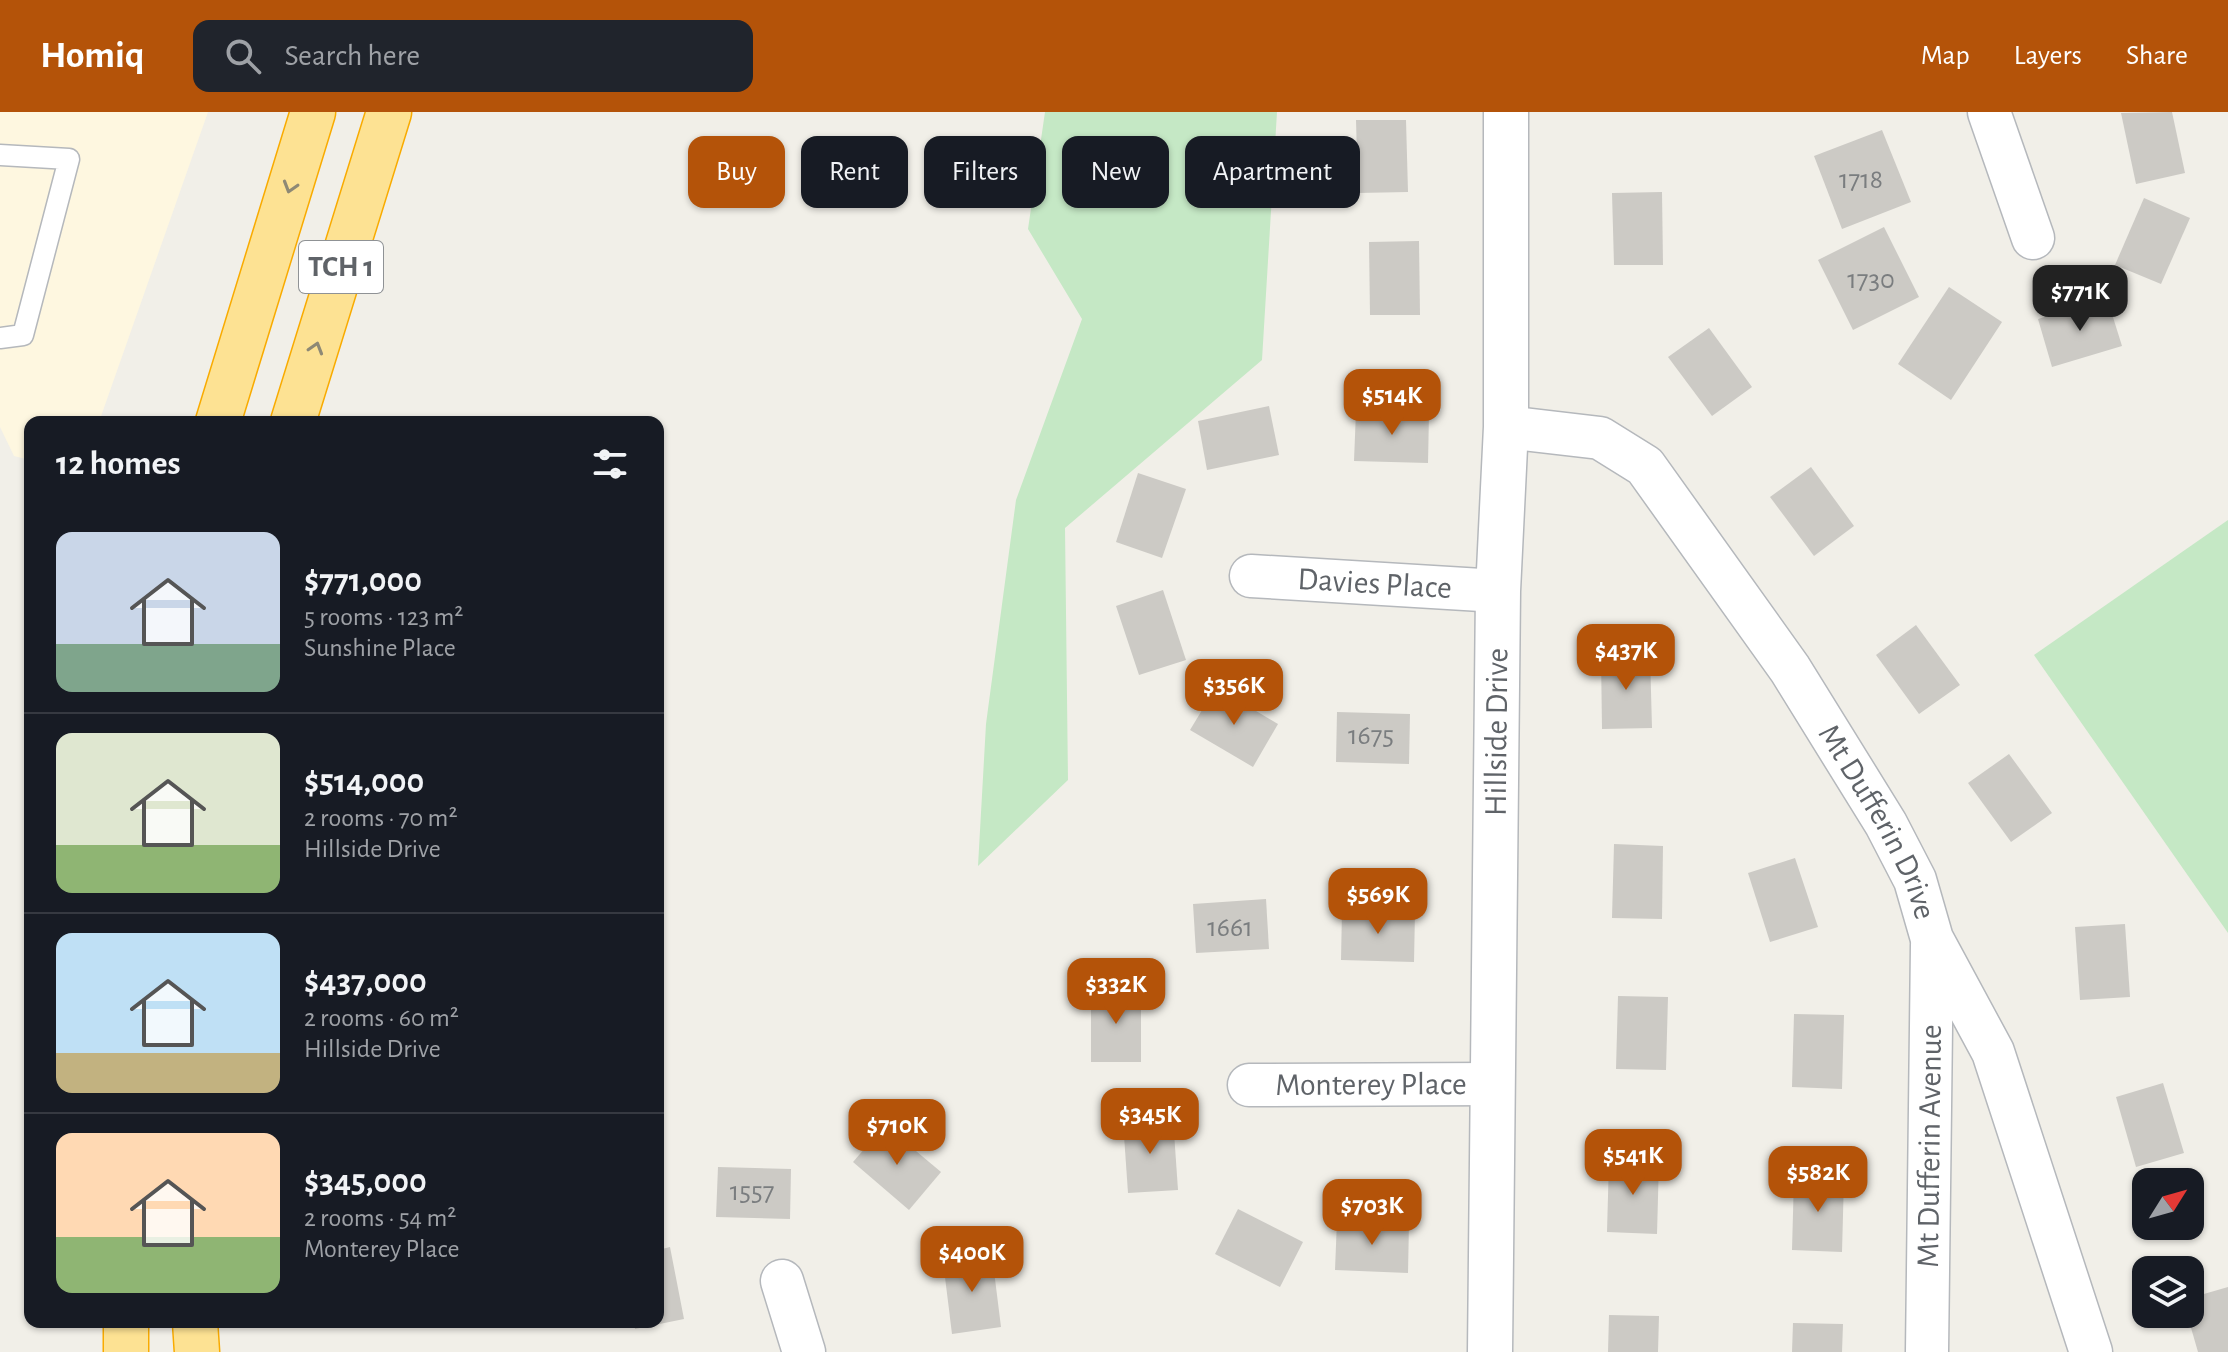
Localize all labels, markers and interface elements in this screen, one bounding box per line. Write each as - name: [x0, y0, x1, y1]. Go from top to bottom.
- search box: [193, 20, 753, 92]
- icon: search: [221, 34, 265, 78]
- text: Homiq: [40, 37, 145, 75]
- text: Search here: [285, 41, 420, 71]
- text: Map: [1921, 42, 1970, 70]
- text: Layers: [2014, 42, 2082, 70]
- text: Share: [2126, 42, 2188, 70]
- chip: Buy: [688, 136, 785, 208]
- chip: Rent: [801, 136, 908, 208]
- chip: Filters: [924, 136, 1046, 208]
- chip: New: [1062, 136, 1169, 208]
- chip: Apartment: [1185, 136, 1360, 208]
- house number: 1718: [1839, 166, 1883, 194]
- one-way arrow: [283, 179, 299, 193]
- road number: TCH 1: [299, 241, 383, 293]
- pin: $771K: [2024, 265, 2136, 333]
- house number: 1730: [1847, 266, 1895, 294]
- text: $771K: [2051, 278, 2109, 304]
- one-way arrow: [307, 341, 323, 355]
- pin: $514K: [1336, 369, 1448, 437]
- text: $514K: [1362, 382, 1422, 408]
- icon: filters: [588, 442, 632, 486]
- text: 12 homes: [56, 447, 181, 481]
- street label: Davies Place: [1297, 563, 1453, 604]
- icon: home: [120, 564, 216, 660]
- text: $771,000: [304, 564, 422, 598]
- text: 5 rooms · 123 m²: [304, 604, 463, 630]
- pin: $437K: [1570, 624, 1682, 692]
- text: Sunshine Place: [304, 635, 456, 661]
- text: $437K: [1595, 637, 1657, 663]
- street label: Hillside Drive: [1480, 648, 1513, 816]
- pin: $356K: [1178, 659, 1290, 727]
- text: $356K: [1203, 672, 1265, 698]
- street label: Mt Dufferin Drive: [1812, 719, 1941, 923]
- house number: 1675: [1348, 722, 1394, 750]
- icon: home: [120, 765, 216, 861]
- text: $514,000: [304, 765, 424, 799]
- text: 2 rooms · 70 m²: [304, 805, 457, 831]
- text: Hillside Drive: [304, 836, 441, 862]
- pin: $569K: [1322, 868, 1434, 936]
- text: $569K: [1346, 881, 1410, 907]
- house number: 1661: [1207, 914, 1253, 942]
- pin: $332K: [1060, 958, 1172, 1026]
- icon: home: [120, 965, 216, 1061]
- text: $437,000: [304, 965, 427, 999]
- text: $332K: [1085, 971, 1147, 997]
- text: 2 rooms · 60 m²: [304, 1005, 459, 1031]
- street label: Mt Dufferin Avenue: [1912, 1024, 1947, 1268]
- text: Hillside Drive: [304, 1036, 441, 1062]
- street label: Monterey Place: [1275, 1068, 1467, 1101]
- pin: $345K: [1094, 1088, 1206, 1156]
- pin: $710K: [841, 1099, 953, 1167]
- text: $345K: [1119, 1101, 1181, 1127]
- text: $710K: [866, 1112, 928, 1138]
- pin: $541K: [1577, 1129, 1689, 1197]
- text: $541K: [1603, 1142, 1663, 1168]
- pin: $582K: [1762, 1146, 1874, 1214]
- text: $582K: [1786, 1159, 1850, 1185]
- icon: home: [120, 1165, 216, 1261]
- text: $345,000: [304, 1165, 427, 1199]
- north arrow: [2132, 1168, 2204, 1240]
- map controls: [2132, 1168, 2204, 1328]
- house number: 1557: [730, 1178, 774, 1206]
- pin: $703K: [1316, 1179, 1428, 1247]
- text: $703K: [1341, 1192, 1403, 1218]
- text: 2 rooms · 54 m²: [304, 1205, 456, 1231]
- pin: $400K: [916, 1226, 1028, 1294]
- text: Monterey Place: [304, 1236, 460, 1262]
- text: $400K: [938, 1239, 1006, 1265]
- button: layers: [2132, 1256, 2204, 1328]

